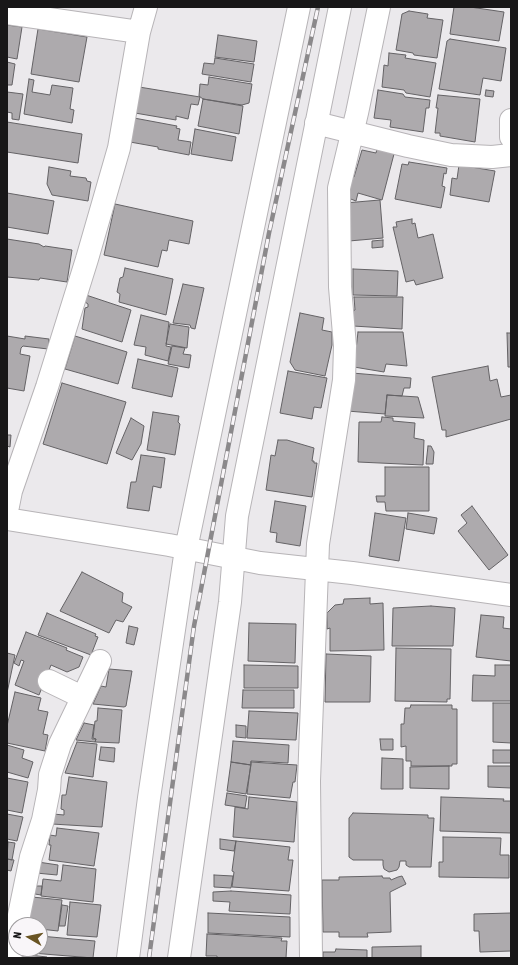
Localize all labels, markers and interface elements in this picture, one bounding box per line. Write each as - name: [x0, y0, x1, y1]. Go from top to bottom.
- north arrow: [8, 917, 48, 957]
- text: N: [11, 931, 24, 939]

